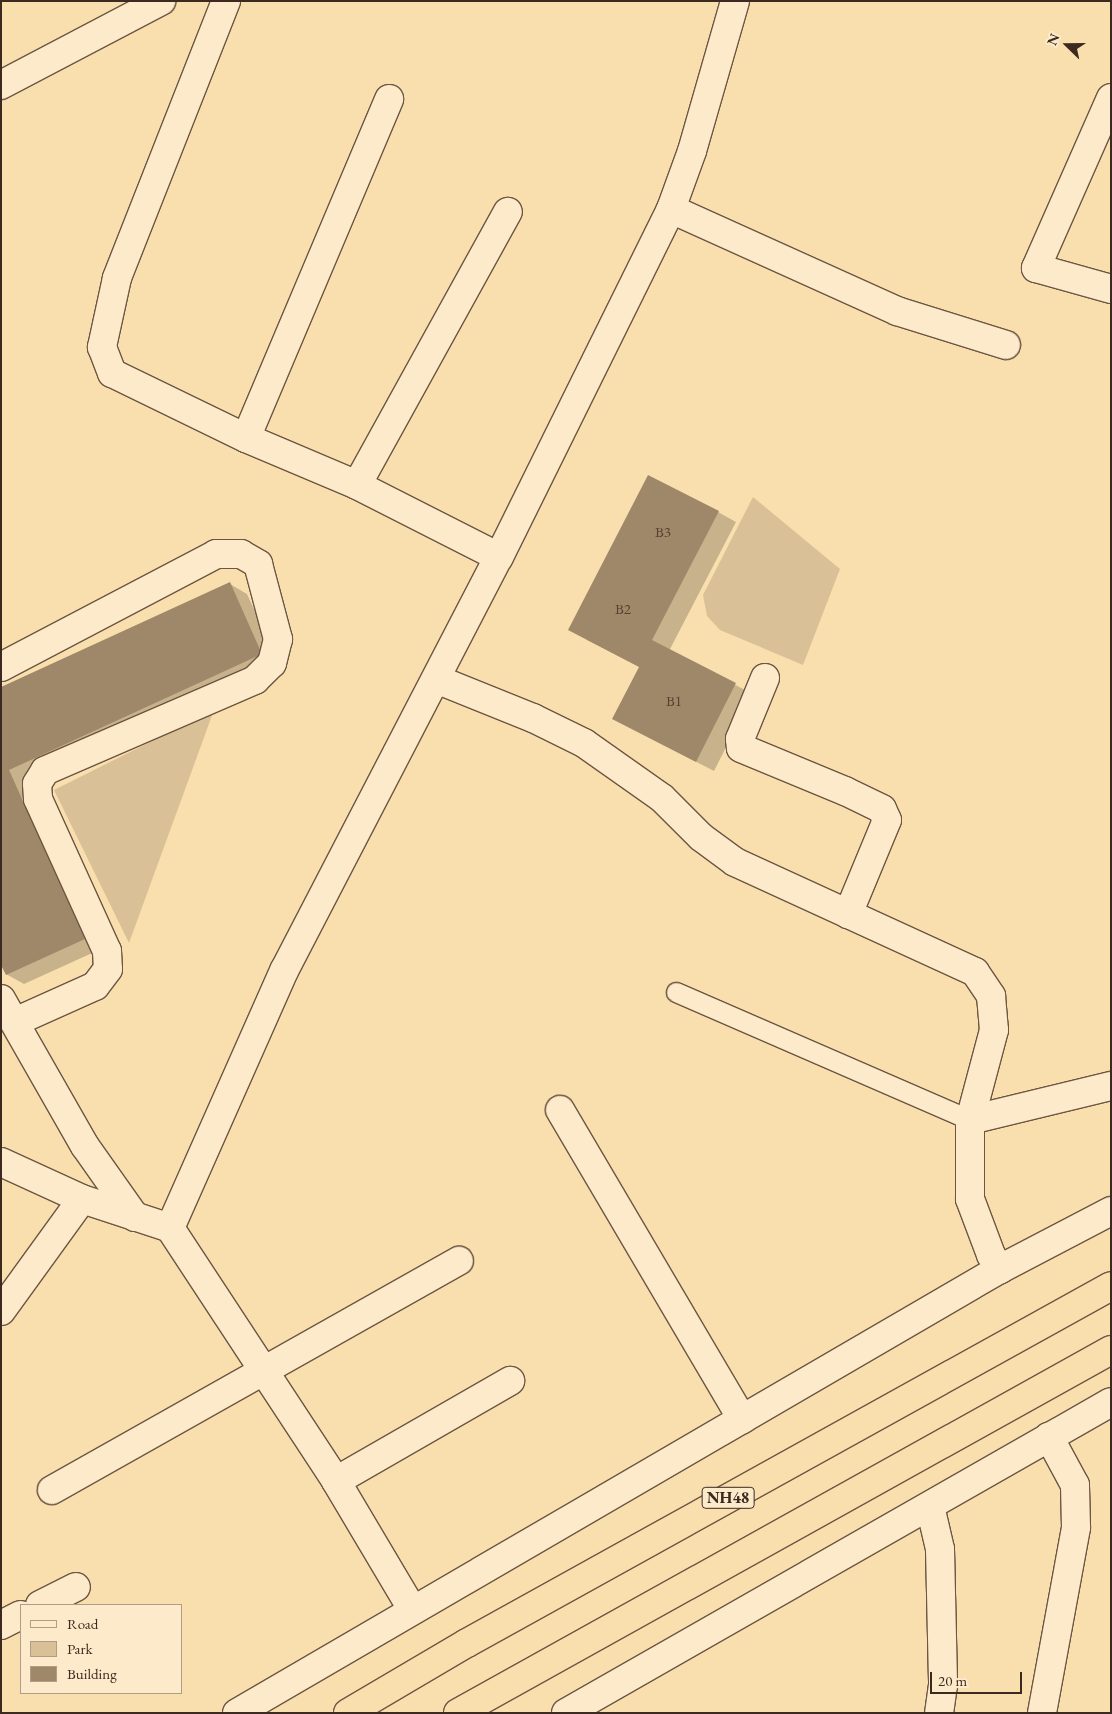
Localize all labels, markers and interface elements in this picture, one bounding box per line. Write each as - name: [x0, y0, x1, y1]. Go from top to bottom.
- north arrow: [1042, 20, 1092, 70]
- text: N: [1043, 31, 1064, 48]
- house number: B3: [655, 523, 671, 541]
- house number: B2: [615, 600, 631, 618]
- house number: B1: [666, 692, 682, 710]
- road number: NH48: [700, 1485, 756, 1512]
- legend: [20, 1604, 182, 1694]
- text: Road: [67, 1614, 98, 1633]
- text: Park: [67, 1639, 93, 1658]
- scale bar: [932, 1662, 1024, 1694]
- text: Building: [67, 1664, 117, 1683]
- text: 20 m: [938, 1671, 967, 1690]

